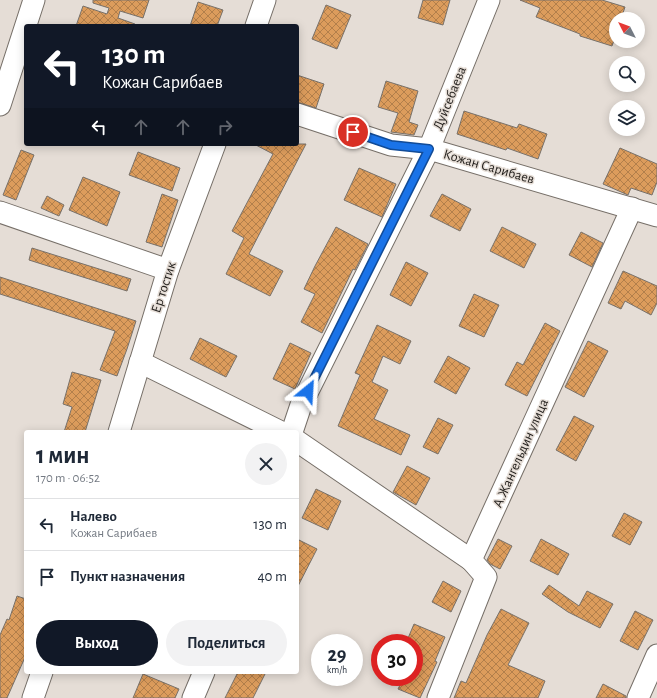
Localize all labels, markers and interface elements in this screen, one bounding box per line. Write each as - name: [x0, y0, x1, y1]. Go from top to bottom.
- north arrow: [609, 12, 645, 48]
- map controls: [609, 12, 645, 136]
- icon: left: [36, 40, 88, 92]
- text: 130 m: [102, 41, 166, 69]
- button: search: [609, 56, 645, 92]
- street label: Дуйсебаева: [431, 64, 469, 132]
- text: Кожан Сарибаев: [102, 74, 223, 92]
- button: layers: [609, 100, 645, 136]
- pin: [336, 115, 370, 149]
- icon: left: [88, 116, 110, 138]
- icon: ahead: [130, 116, 152, 138]
- icon: ahead: [172, 116, 194, 138]
- icon: right: [214, 116, 236, 138]
- icon: arrive: [342, 121, 364, 143]
- street label: Кожан Сарибаев: [442, 147, 536, 187]
- street label: Ер тостик: [149, 259, 179, 315]
- position arrow: [287, 370, 329, 412]
- street label: А.Жангельдин улица: [491, 397, 551, 510]
- button: close: [245, 443, 287, 485]
- text: 1 мин: [36, 444, 90, 468]
- text: 170 m · 06:52: [36, 472, 100, 485]
- text: Налево: [70, 509, 117, 524]
- icon: left: [36, 514, 58, 536]
- text: 130 m: [253, 517, 287, 532]
- text: Кожан Сарибаев: [70, 527, 157, 540]
- icon: arrive: [36, 566, 58, 588]
- text: Пункт назначения: [70, 569, 185, 584]
- text: 40 m: [257, 569, 287, 584]
- button: Выход: [36, 620, 158, 666]
- button: Поделиться: [166, 620, 287, 666]
- speed limit sign: 30: [371, 634, 423, 686]
- text: 29: [327, 645, 347, 665]
- text: km/h: [327, 665, 347, 675]

